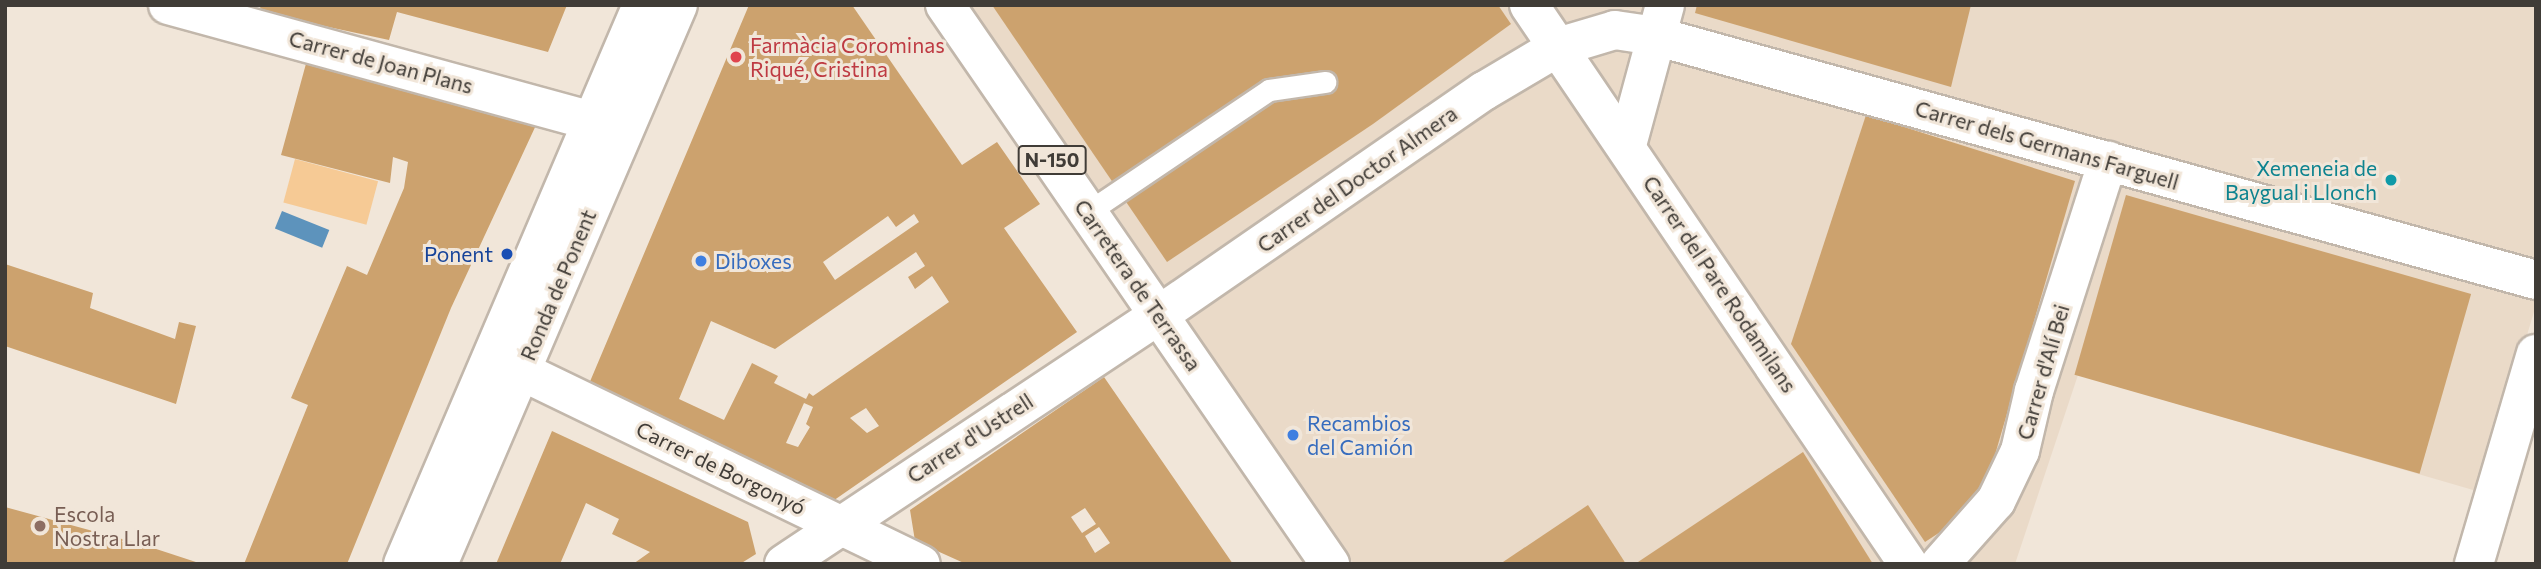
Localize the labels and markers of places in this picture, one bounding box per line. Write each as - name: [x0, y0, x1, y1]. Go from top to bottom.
- place label: Farmàcia Corominas Riqué, Cristina: [750, 32, 945, 82]
- marker: Farmàcia Corominas Riqué, Cristina: [728, 49, 744, 65]
- place label: Xemeneia de Baygual i Llonch: [2225, 155, 2377, 205]
- marker: Xemeneia de Baygual i Llonch: [2383, 172, 2399, 188]
- place label: Ponent: [424, 241, 493, 267]
- marker: Ponent: [499, 246, 515, 262]
- place label: Diboxes: [715, 248, 792, 274]
- marker: Diboxes: [693, 253, 709, 269]
- place label: Recambios del Camión: [1307, 410, 1413, 460]
- marker: Recambios del Camión: [1285, 427, 1301, 443]
- place label: Escola Nostra Llar: [54, 501, 160, 551]
- marker: Escola Nostra Llar: [32, 518, 48, 534]

